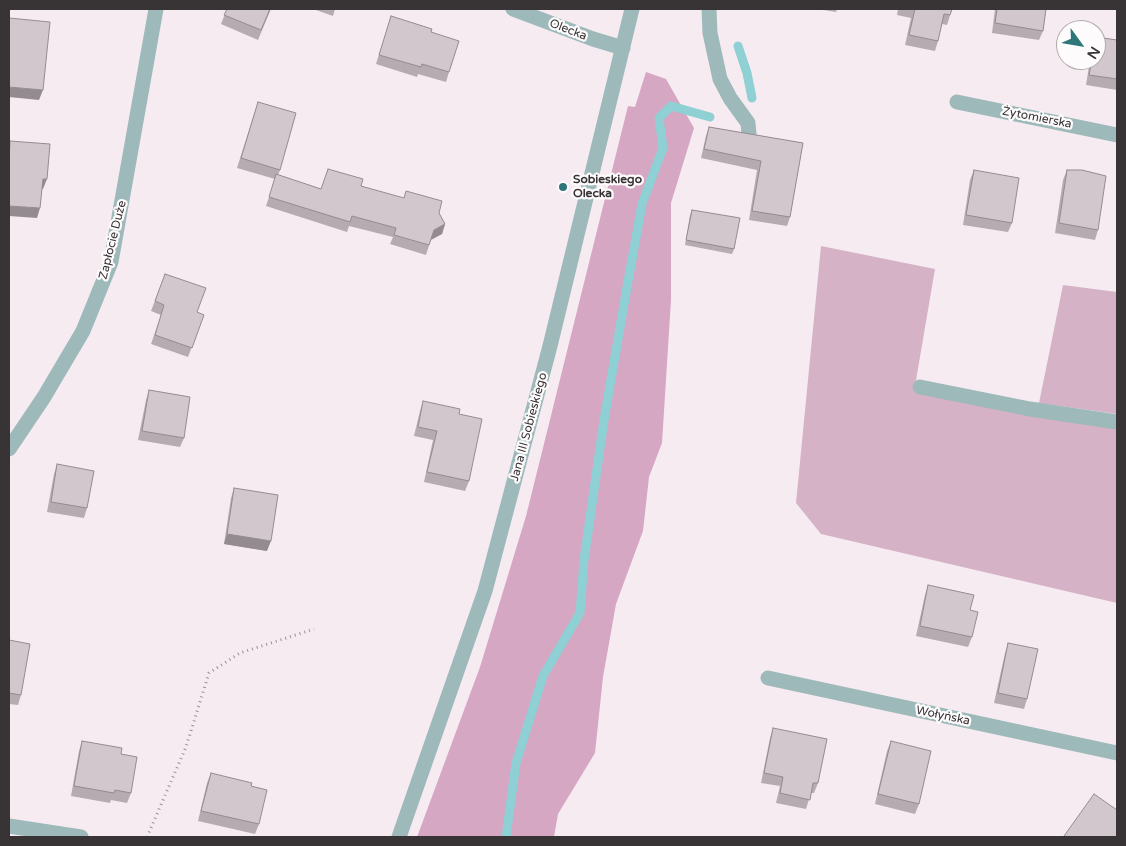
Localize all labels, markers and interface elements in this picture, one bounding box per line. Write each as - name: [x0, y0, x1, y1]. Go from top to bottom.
- street label: Olecka: [547, 16, 589, 44]
- north arrow: [1056, 20, 1106, 70]
- text: N: [1083, 43, 1103, 62]
- street label: Żytomierska: [1001, 104, 1073, 132]
- place label: Sobieskiego Olecka: [573, 173, 642, 201]
- marker: Sobieskiego Olecka: [557, 181, 569, 193]
- street label: Zapłocie Duże: [96, 199, 130, 281]
- street label: Jana III Sobieskiego: [508, 371, 550, 483]
- street label: Wołyńska: [915, 703, 971, 729]

